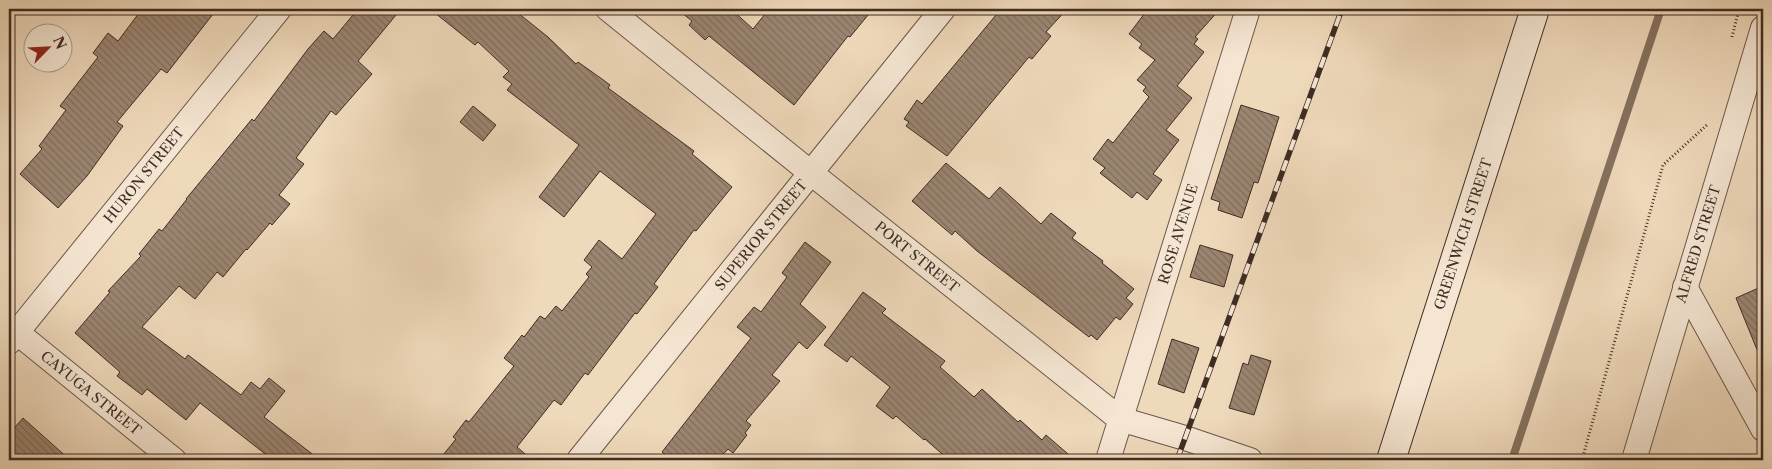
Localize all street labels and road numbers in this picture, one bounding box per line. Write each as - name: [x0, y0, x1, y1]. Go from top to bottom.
- street label: HURON STREET: [100, 123, 189, 227]
- street label: GREENWICH STREET: [1430, 155, 1496, 312]
- street label: SUPERIOR STREET: [711, 176, 811, 294]
- street label: ROSE AVENUE: [1154, 182, 1202, 286]
- street label: ALFRED STREET: [1671, 182, 1725, 306]
- street label: PORT STREET: [871, 217, 963, 297]
- street label: CAYUGA STREET: [37, 347, 145, 439]

